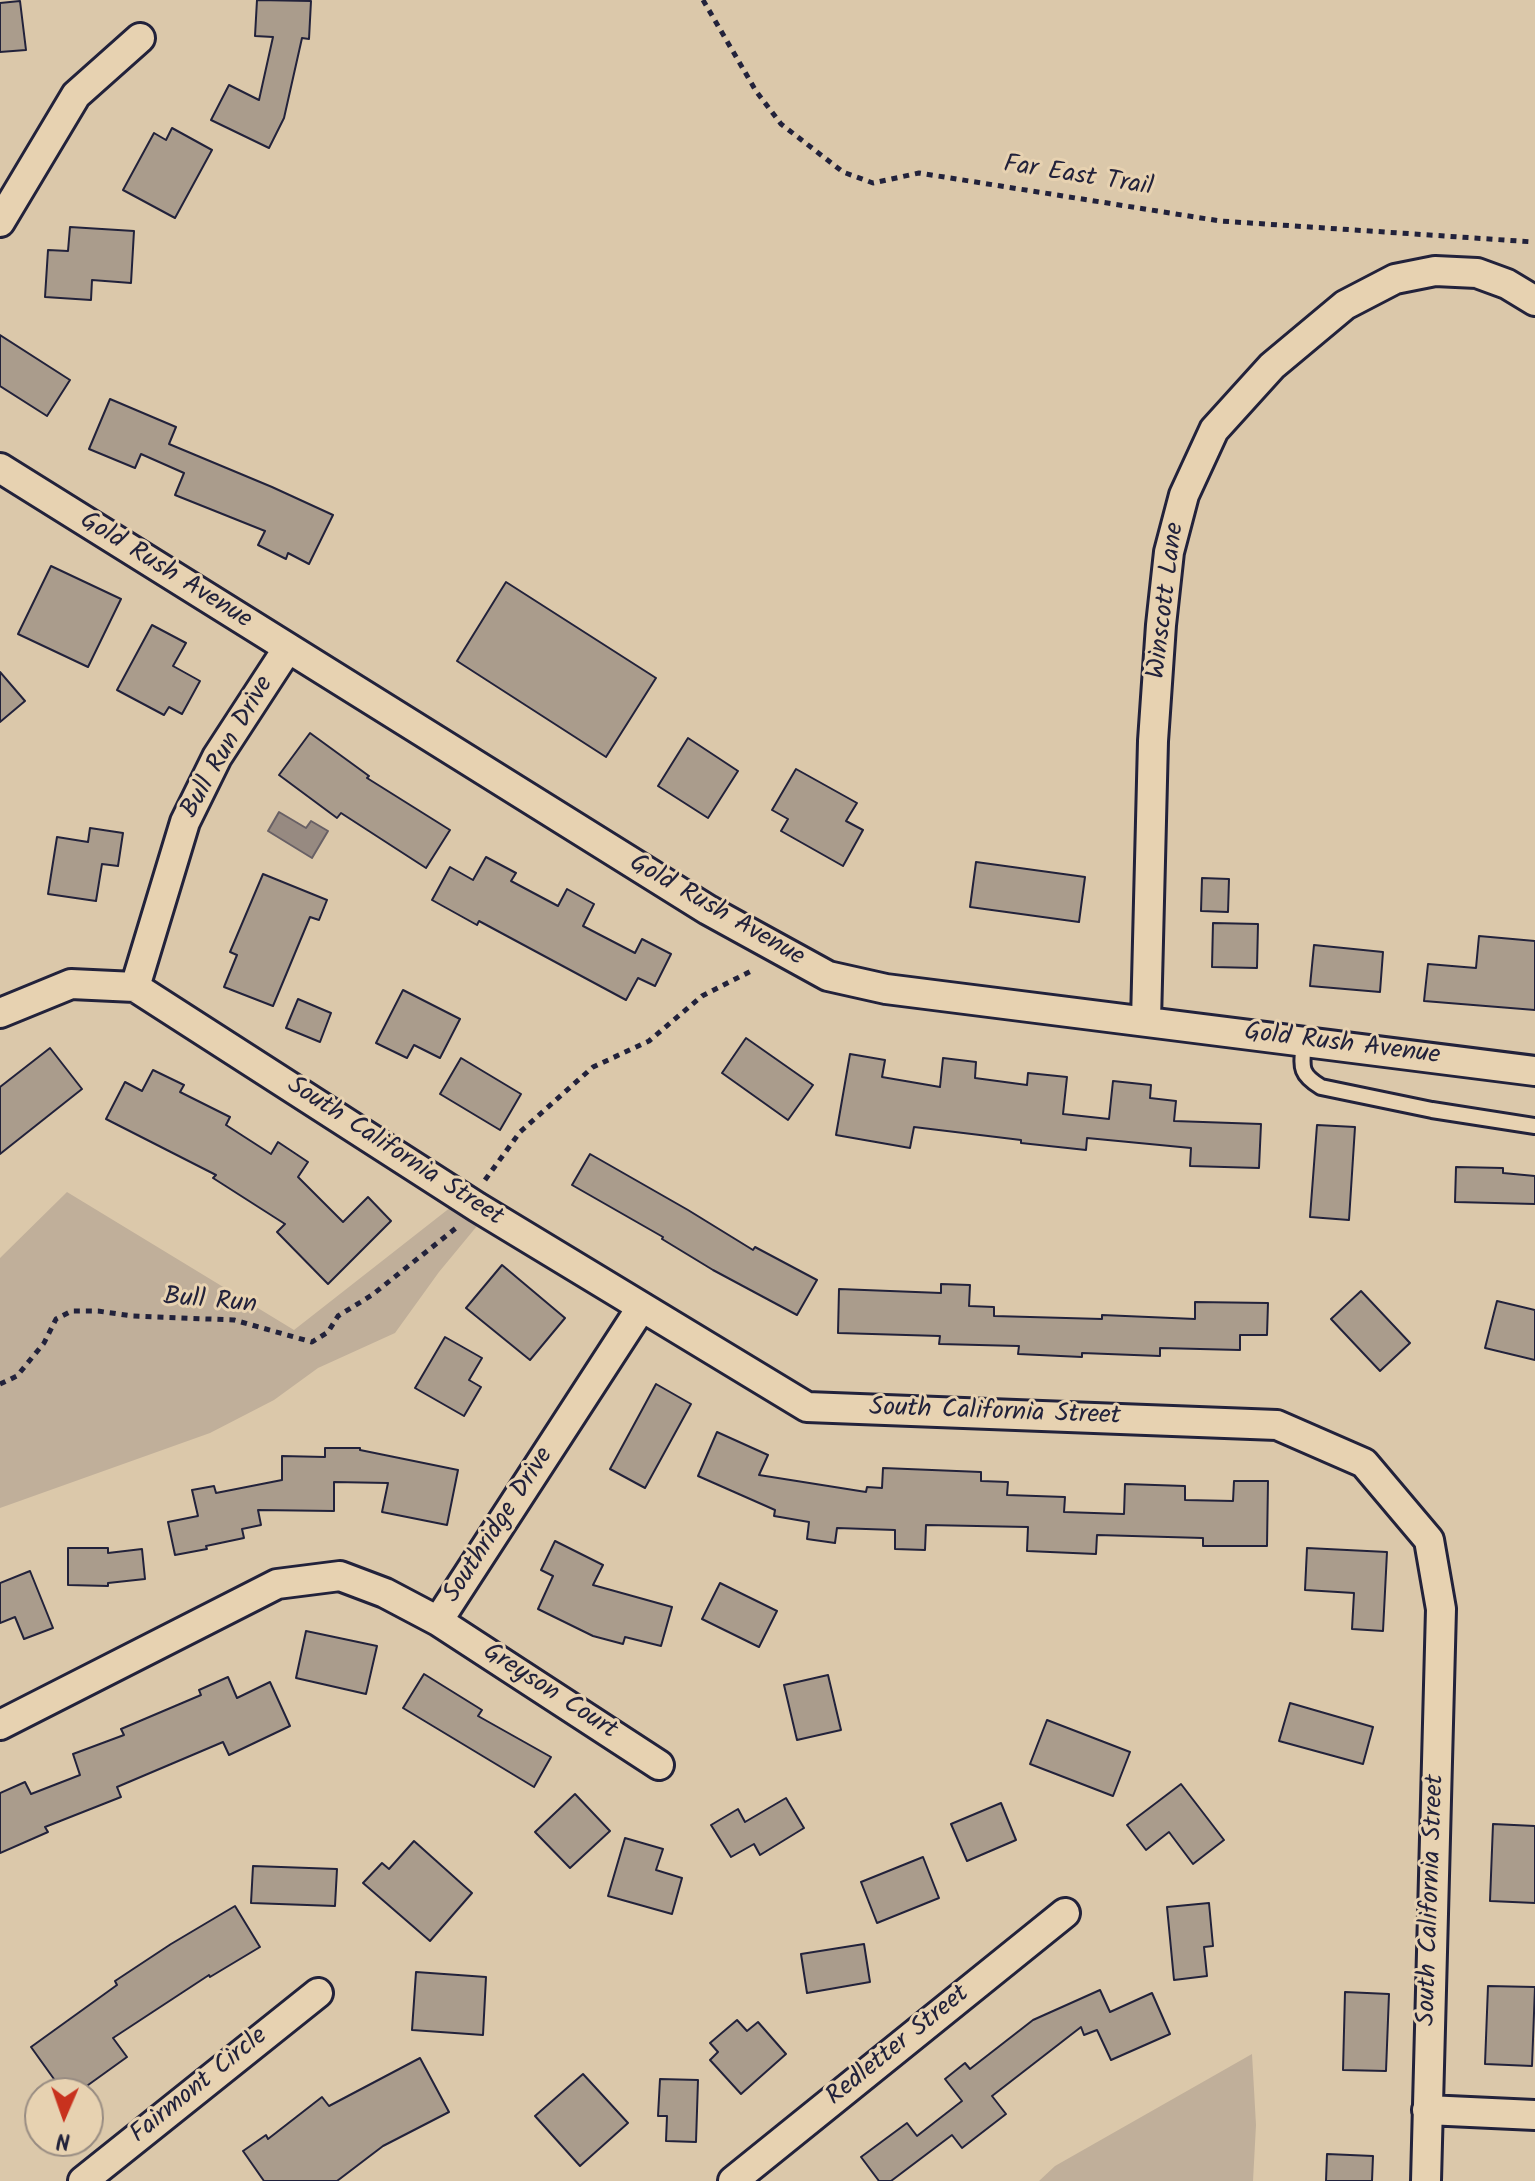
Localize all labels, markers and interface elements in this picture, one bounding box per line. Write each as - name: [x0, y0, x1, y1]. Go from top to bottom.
- street label: Far East Trail: [1001, 151, 1155, 205]
- street label: Gold Rush Avenue: [73, 507, 257, 637]
- street label: Winscott Lane: [1143, 521, 1193, 681]
- street label: Bull Run Drive: [176, 672, 282, 824]
- street label: Gold Rush Avenue: [623, 849, 809, 975]
- street label: Gold Rush Avenue: [1242, 1019, 1442, 1073]
- street label: South California Street: [280, 1071, 508, 1235]
- street label: Bull Run: [162, 1283, 258, 1323]
- street label: South California Street: [869, 1394, 1121, 1434]
- street label: Southridge Drive: [438, 1443, 562, 1609]
- street label: Greyson Court: [476, 1638, 622, 1748]
- street label: South California Street: [1413, 1774, 1453, 2026]
- street label: Redletter Street: [821, 1980, 977, 2114]
- street label: Fairmont Circle: [125, 2022, 275, 2152]
- north arrow: [24, 2077, 104, 2157]
- text: N: [56, 2122, 71, 2157]

